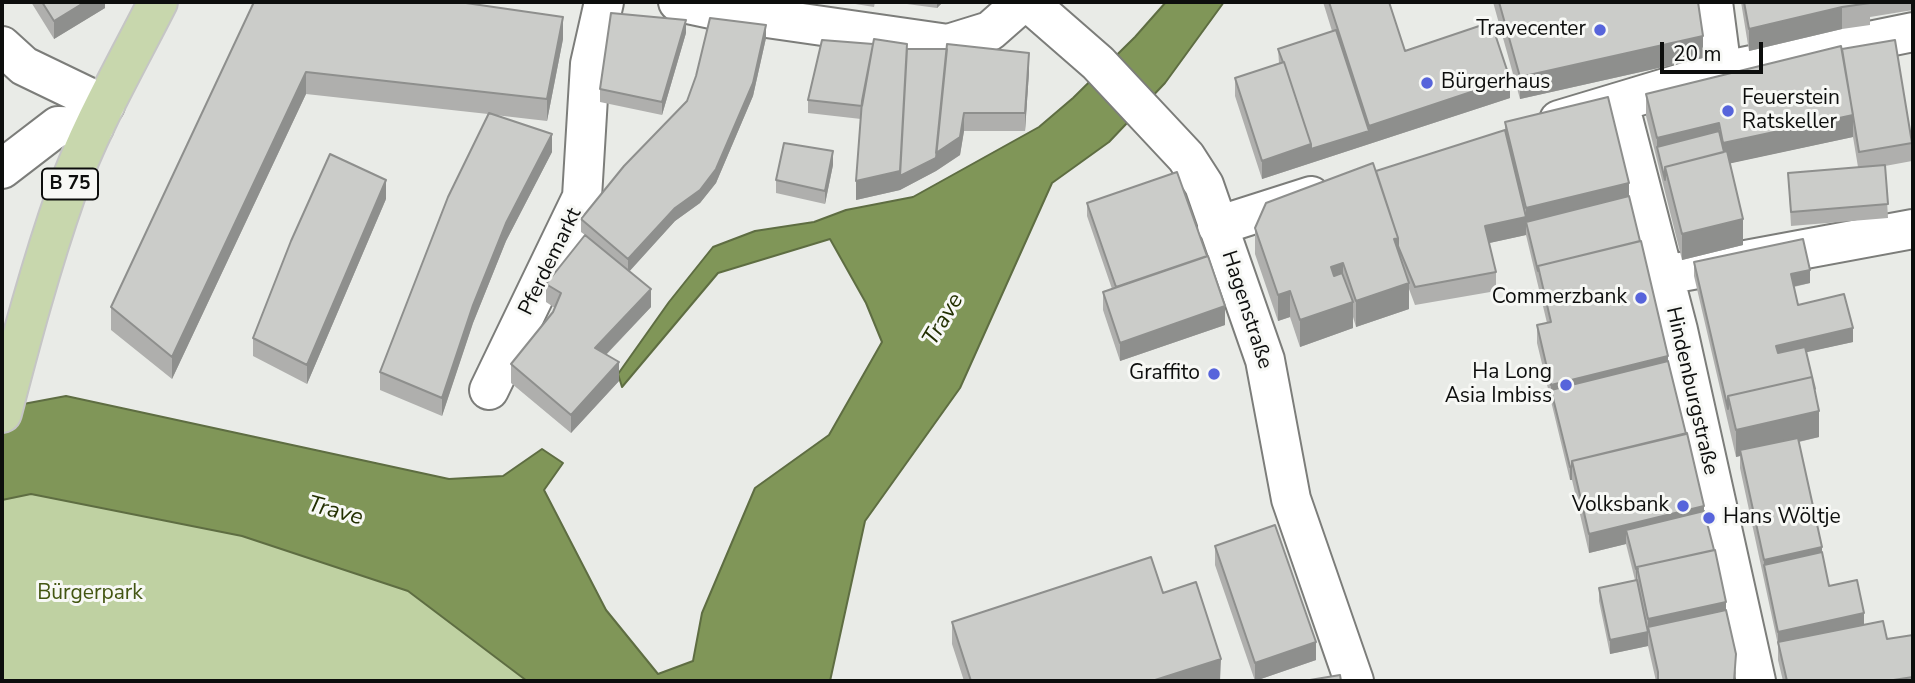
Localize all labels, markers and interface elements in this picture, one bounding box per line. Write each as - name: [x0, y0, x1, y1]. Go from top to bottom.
- place label: Travecenter: [1476, 17, 1586, 43]
- marker: Travecenter: [1592, 22, 1608, 38]
- scale bar: [1663, 28, 1766, 72]
- text: 20 m: [1673, 40, 1722, 68]
- place label: Bürgerhaus: [1441, 70, 1550, 96]
- marker: Bürgerhaus: [1419, 75, 1435, 91]
- place label: Feuerstein Ratskeller: [1742, 86, 1840, 136]
- marker: Feuerstein Ratskeller: [1720, 103, 1736, 119]
- road number: B 75: [42, 168, 98, 200]
- street label: Pferdemarkt: [514, 204, 588, 320]
- street label: Hagenstraße: [1215, 248, 1277, 372]
- place label: Commerzbank: [1492, 285, 1627, 311]
- water label: Trave: [918, 289, 970, 351]
- marker: Commerzbank: [1633, 290, 1649, 306]
- street label: Hindenburgstraße: [1659, 304, 1723, 478]
- place label: Ha Long Asia Imbiss: [1445, 360, 1552, 410]
- place label: Graffito: [1129, 361, 1200, 387]
- marker: Graffito: [1206, 366, 1222, 382]
- marker: Ha Long Asia Imbiss: [1558, 377, 1574, 393]
- water label: Trave: [304, 491, 366, 533]
- place label: Volksbank: [1572, 493, 1669, 519]
- marker: Volksbank: [1675, 498, 1691, 514]
- place label: Hans Wöltje: [1723, 505, 1841, 531]
- marker: Hans Wöltje: [1701, 510, 1717, 526]
- park label: Bürgerpark: [37, 581, 143, 607]

